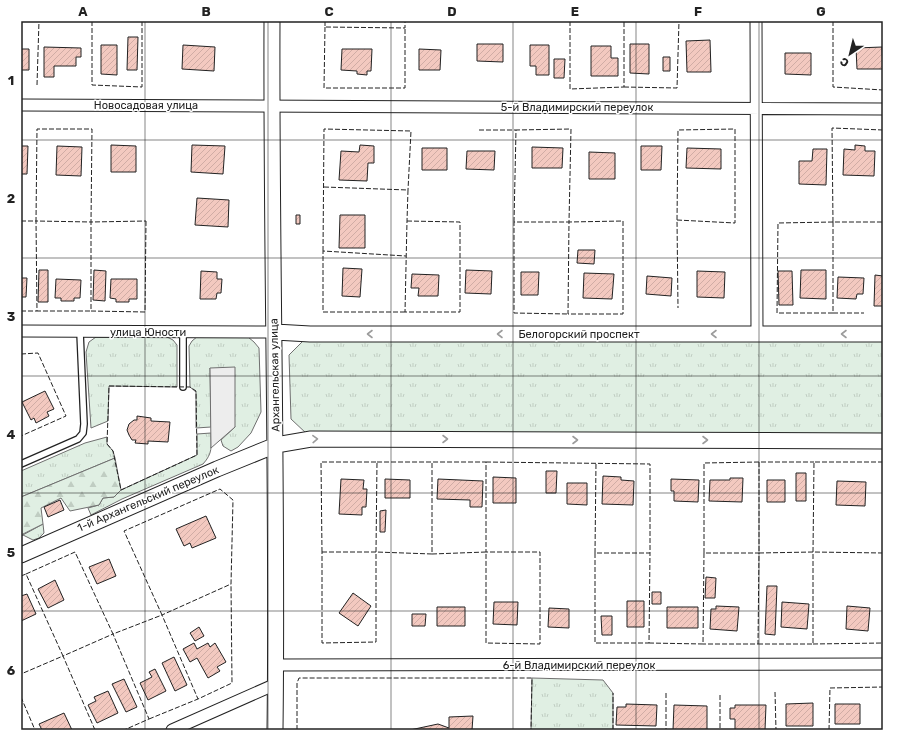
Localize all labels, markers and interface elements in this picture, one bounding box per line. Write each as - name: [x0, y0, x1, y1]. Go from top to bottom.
- text: A: [78, 4, 88, 19]
- text: B: [201, 4, 211, 19]
- text: C: [324, 4, 334, 19]
- text: D: [447, 4, 457, 19]
- text: E: [571, 4, 579, 19]
- text: F: [694, 4, 702, 19]
- text: G: [816, 4, 826, 19]
- north arrow: [830, 34, 870, 74]
- text: С: [837, 54, 851, 69]
- text: 1: [8, 73, 14, 88]
- street label: Новосадовая улица: [94, 99, 198, 112]
- street label: 5-й Владимирский переулок: [501, 101, 653, 114]
- text: 2: [7, 191, 15, 206]
- text: 3: [7, 309, 16, 324]
- street label: Архангельская улица: [268, 318, 282, 432]
- street label: улица Юности: [110, 326, 186, 339]
- street label: Белогорский проспект: [518, 328, 640, 341]
- one-way arrow: [367, 330, 373, 338]
- one-way arrow: [497, 330, 503, 338]
- one-way arrow: [711, 330, 717, 338]
- one-way arrow: [841, 330, 847, 338]
- text: 4: [7, 427, 16, 442]
- one-way arrow: [312, 435, 318, 444]
- one-way arrow: [442, 435, 448, 444]
- one-way arrow: [572, 436, 578, 444]
- one-way arrow: [702, 436, 708, 444]
- street label: 1-й Архангельский переулок: [75, 463, 221, 535]
- text: 5: [7, 545, 15, 560]
- street label: 6-й Владимирский переулок: [503, 659, 655, 672]
- text: 6: [7, 663, 16, 678]

